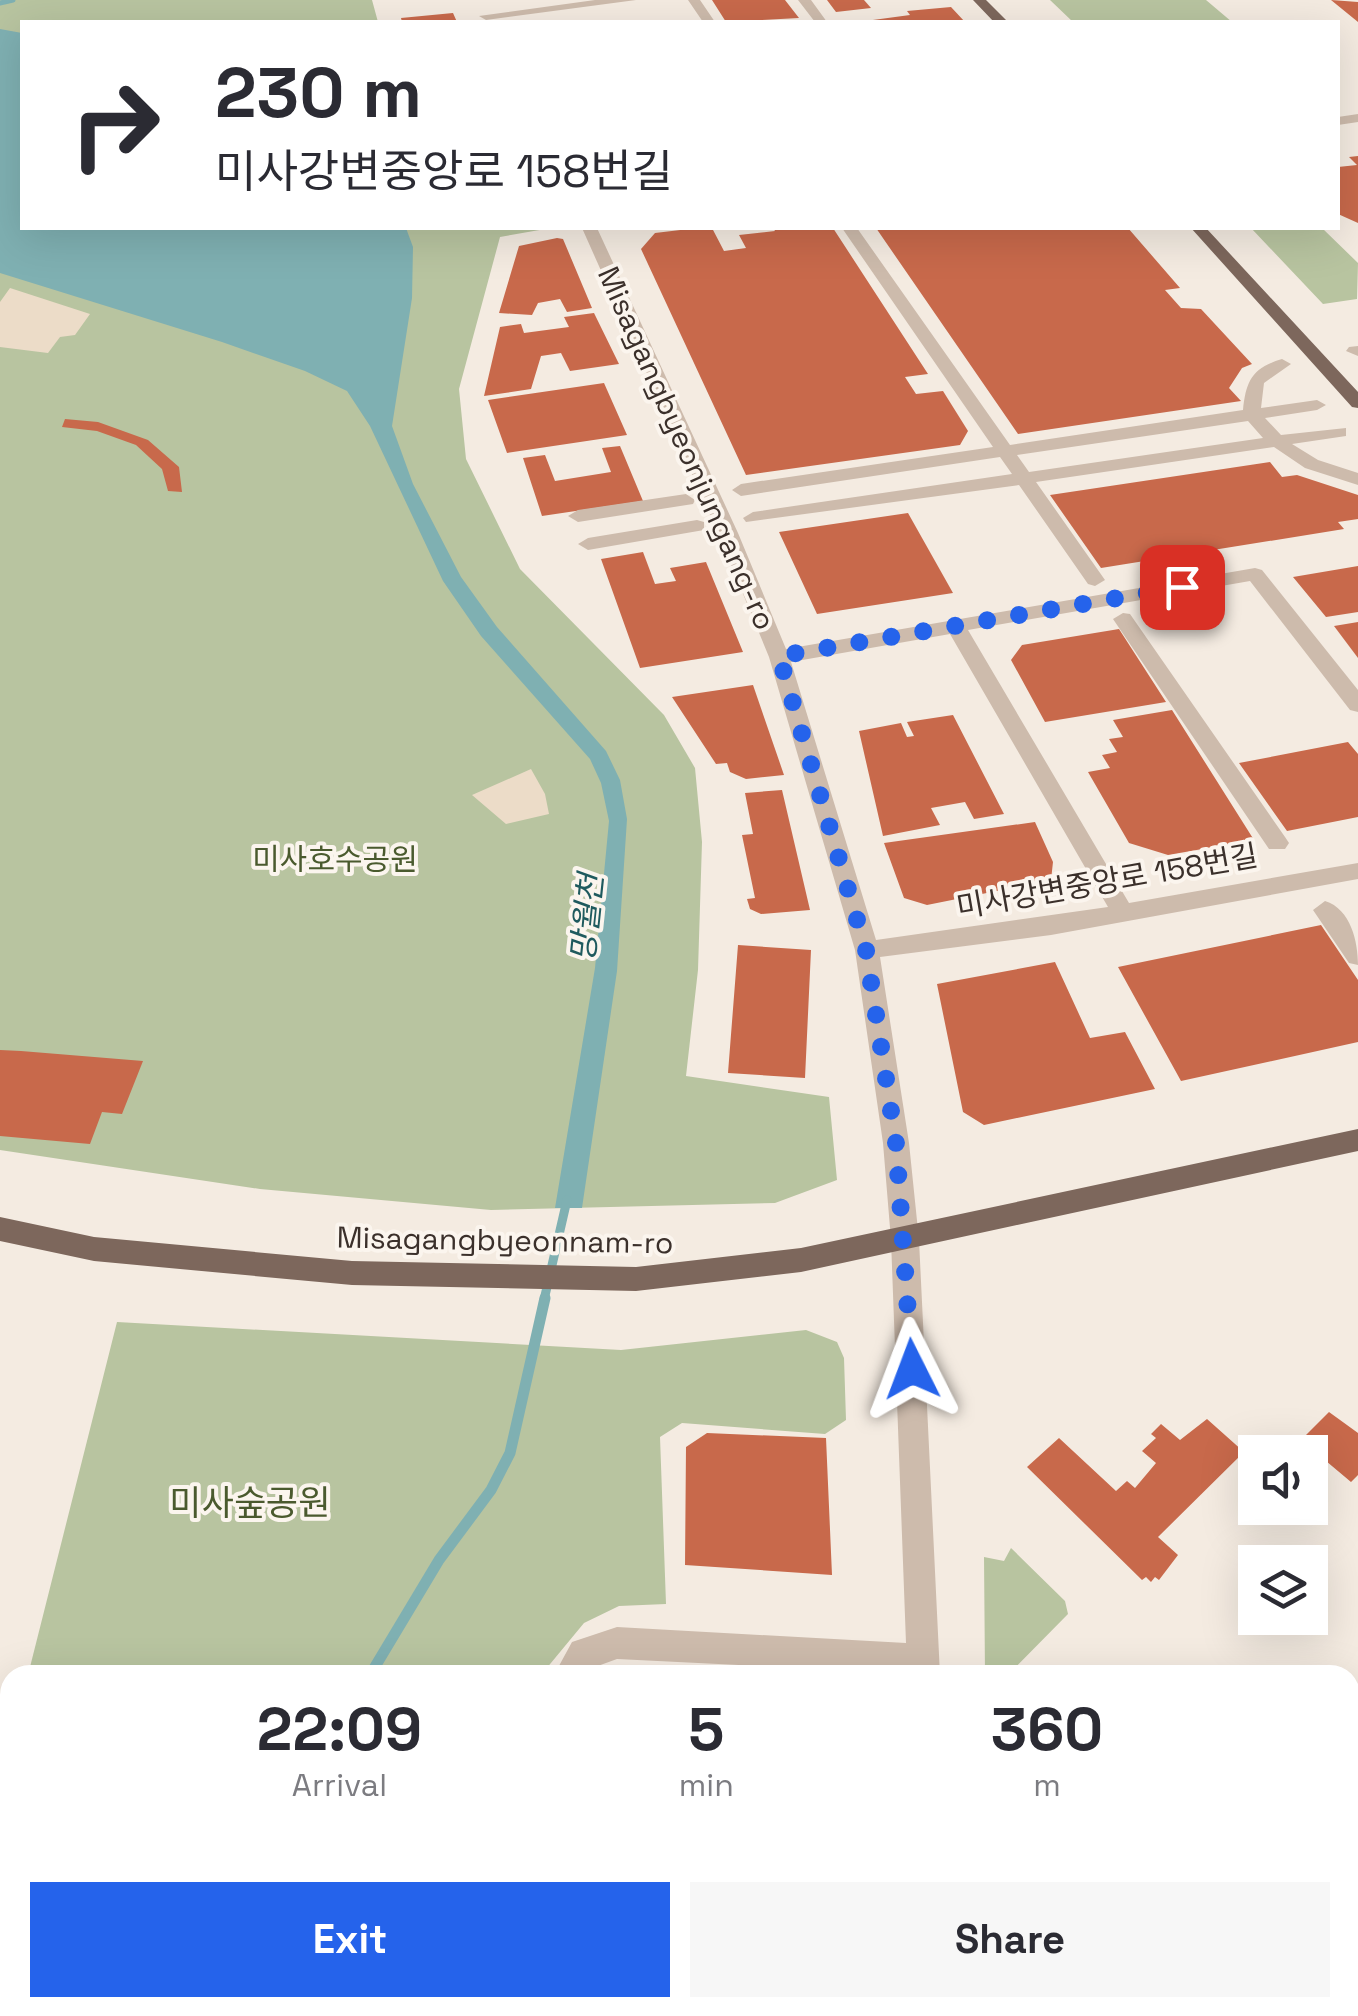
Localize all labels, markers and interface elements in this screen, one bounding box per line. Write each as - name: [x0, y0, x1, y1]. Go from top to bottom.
- text: 230 m: [215, 48, 422, 137]
- icon: right: [50, 60, 180, 190]
- text: 미사강변중앙로 158번길: [215, 143, 673, 200]
- street label: Misagangbyeonjungang-ro: [589, 260, 785, 636]
- pin: [1140, 545, 1225, 630]
- icon: arrive: [1155, 560, 1210, 615]
- street label: 미사강변중앙로 158번길: [953, 835, 1261, 927]
- park label: 미사호수공원: [252, 840, 418, 879]
- water label: 망월천: [562, 868, 612, 964]
- street label: Misagangbyeonnam-ro: [336, 1218, 674, 1262]
- position arrow: [860, 1317, 964, 1421]
- map controls: [1238, 1435, 1328, 1635]
- button: sound: [1238, 1435, 1328, 1525]
- park label: 미사숲공원: [169, 1481, 331, 1525]
- button: layers: [1238, 1545, 1328, 1635]
- text: 22:09: [257, 1691, 422, 1768]
- text: 5: [688, 1691, 724, 1768]
- text: 360: [991, 1691, 1103, 1768]
- text: Arrival: [292, 1765, 387, 1805]
- text: min: [679, 1765, 734, 1805]
- text: m: [1033, 1765, 1061, 1805]
- button: Exit: [30, 1882, 670, 1997]
- button: Share: [690, 1882, 1330, 1997]

